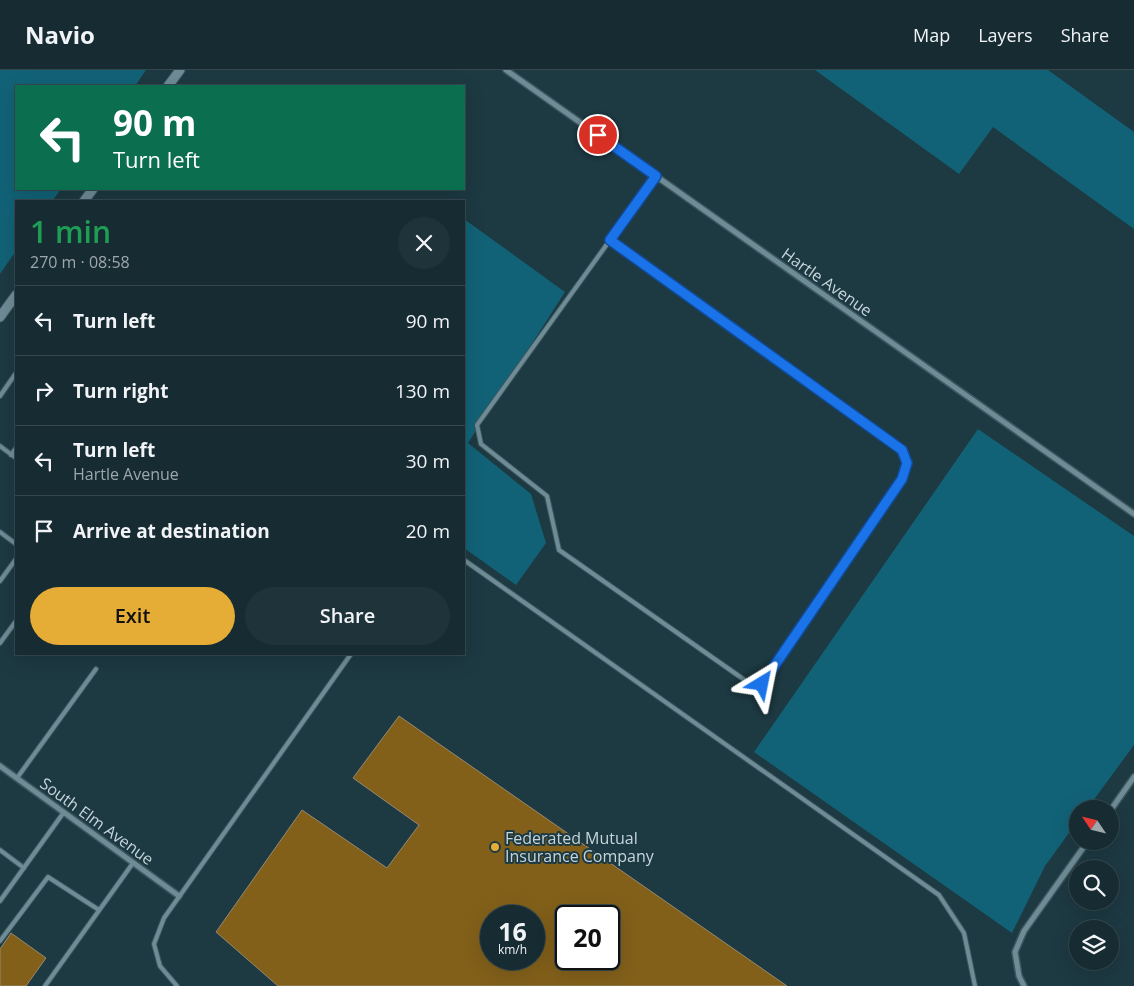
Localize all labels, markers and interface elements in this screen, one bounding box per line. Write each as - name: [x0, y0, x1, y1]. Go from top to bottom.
- text: Navio: [25, 18, 95, 51]
- text: Map: [913, 23, 950, 47]
- text: Layers: [978, 23, 1033, 47]
- text: Share: [1061, 23, 1109, 47]
- text: 90 m: [113, 99, 196, 146]
- icon: left: [30, 105, 95, 170]
- pin: [577, 114, 619, 156]
- icon: arrive: [584, 121, 612, 149]
- text: Turn left: [113, 144, 200, 174]
- text: 1 min: [30, 211, 111, 252]
- button: close: [398, 217, 450, 269]
- street label: Hartle Avenue: [777, 243, 877, 321]
- text: 270 m · 08:58: [30, 251, 130, 273]
- icon: left: [30, 307, 58, 335]
- text: Turn left: [73, 308, 155, 334]
- text: 90 m: [406, 308, 450, 334]
- icon: right: [30, 377, 58, 405]
- text: Turn right: [73, 378, 168, 404]
- text: 130 m: [395, 378, 450, 404]
- text: Turn left: [73, 437, 155, 463]
- icon: left: [30, 447, 58, 475]
- text: 30 m: [406, 448, 450, 474]
- text: Hartle Avenue: [73, 463, 179, 485]
- icon: arrive: [30, 517, 58, 545]
- text: Arrive at destination: [73, 518, 270, 544]
- text: 20 m: [406, 518, 450, 544]
- button: Exit: [30, 587, 235, 645]
- button: Share: [245, 587, 450, 645]
- position arrow: [735, 657, 787, 709]
- street label: South Elm Avenue: [36, 772, 158, 870]
- north arrow: [1069, 800, 1119, 850]
- map controls: [1069, 800, 1119, 970]
- place label: Federated Mutual Insurance Company: [505, 827, 655, 867]
- marker: Federated Mutual Insurance Company: [489, 841, 501, 853]
- button: search: [1069, 860, 1119, 910]
- speed limit sign: 20: [555, 905, 620, 970]
- text: 16: [498, 914, 527, 948]
- button: layers: [1069, 920, 1119, 970]
- text: km/h: [498, 941, 527, 958]

